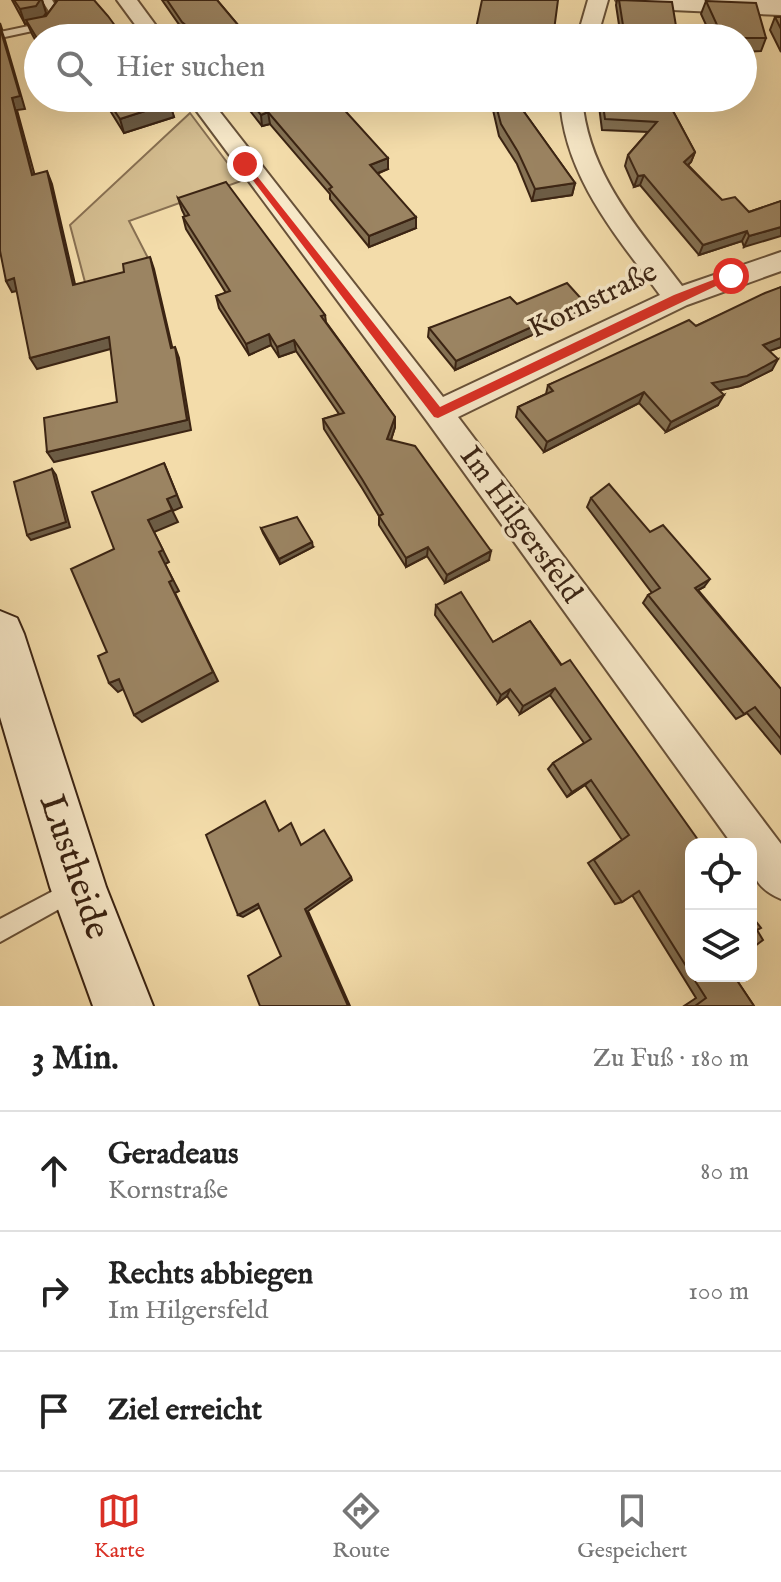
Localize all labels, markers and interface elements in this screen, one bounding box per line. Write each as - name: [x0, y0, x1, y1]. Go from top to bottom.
- search box: [24, 24, 757, 112]
- icon: search: [52, 46, 96, 90]
- text: Hier suchen: [116, 49, 266, 87]
- route end: [227, 146, 263, 182]
- street label: Kornstraße: [522, 254, 664, 348]
- route start: [713, 258, 749, 294]
- street label: Im Hilgersfeld: [450, 439, 590, 612]
- street label: Lustheide: [28, 789, 120, 945]
- map controls: [685, 838, 757, 982]
- button: locate: [685, 838, 757, 910]
- button: layers: [685, 910, 757, 982]
- text: 3 Min.: [32, 1037, 119, 1080]
- text: Zu Fuß · 180 m: [593, 1042, 749, 1075]
- text: Geradeaus: [108, 1136, 238, 1174]
- icon: ahead: [32, 1149, 76, 1193]
- text: 80 m: [700, 1155, 749, 1188]
- text: Kornstraße: [108, 1174, 228, 1207]
- text: Rechts abbiegen: [108, 1256, 313, 1294]
- icon: right: [32, 1269, 76, 1313]
- text: 100 m: [688, 1275, 749, 1308]
- text: Im Hilgersfeld: [108, 1294, 268, 1327]
- icon: arrive: [32, 1389, 76, 1433]
- text: Ziel erreicht: [108, 1392, 262, 1430]
- tab: Karte: [94, 1489, 145, 1565]
- tab: Route: [332, 1489, 390, 1565]
- tab: Gespeichert: [577, 1489, 687, 1565]

